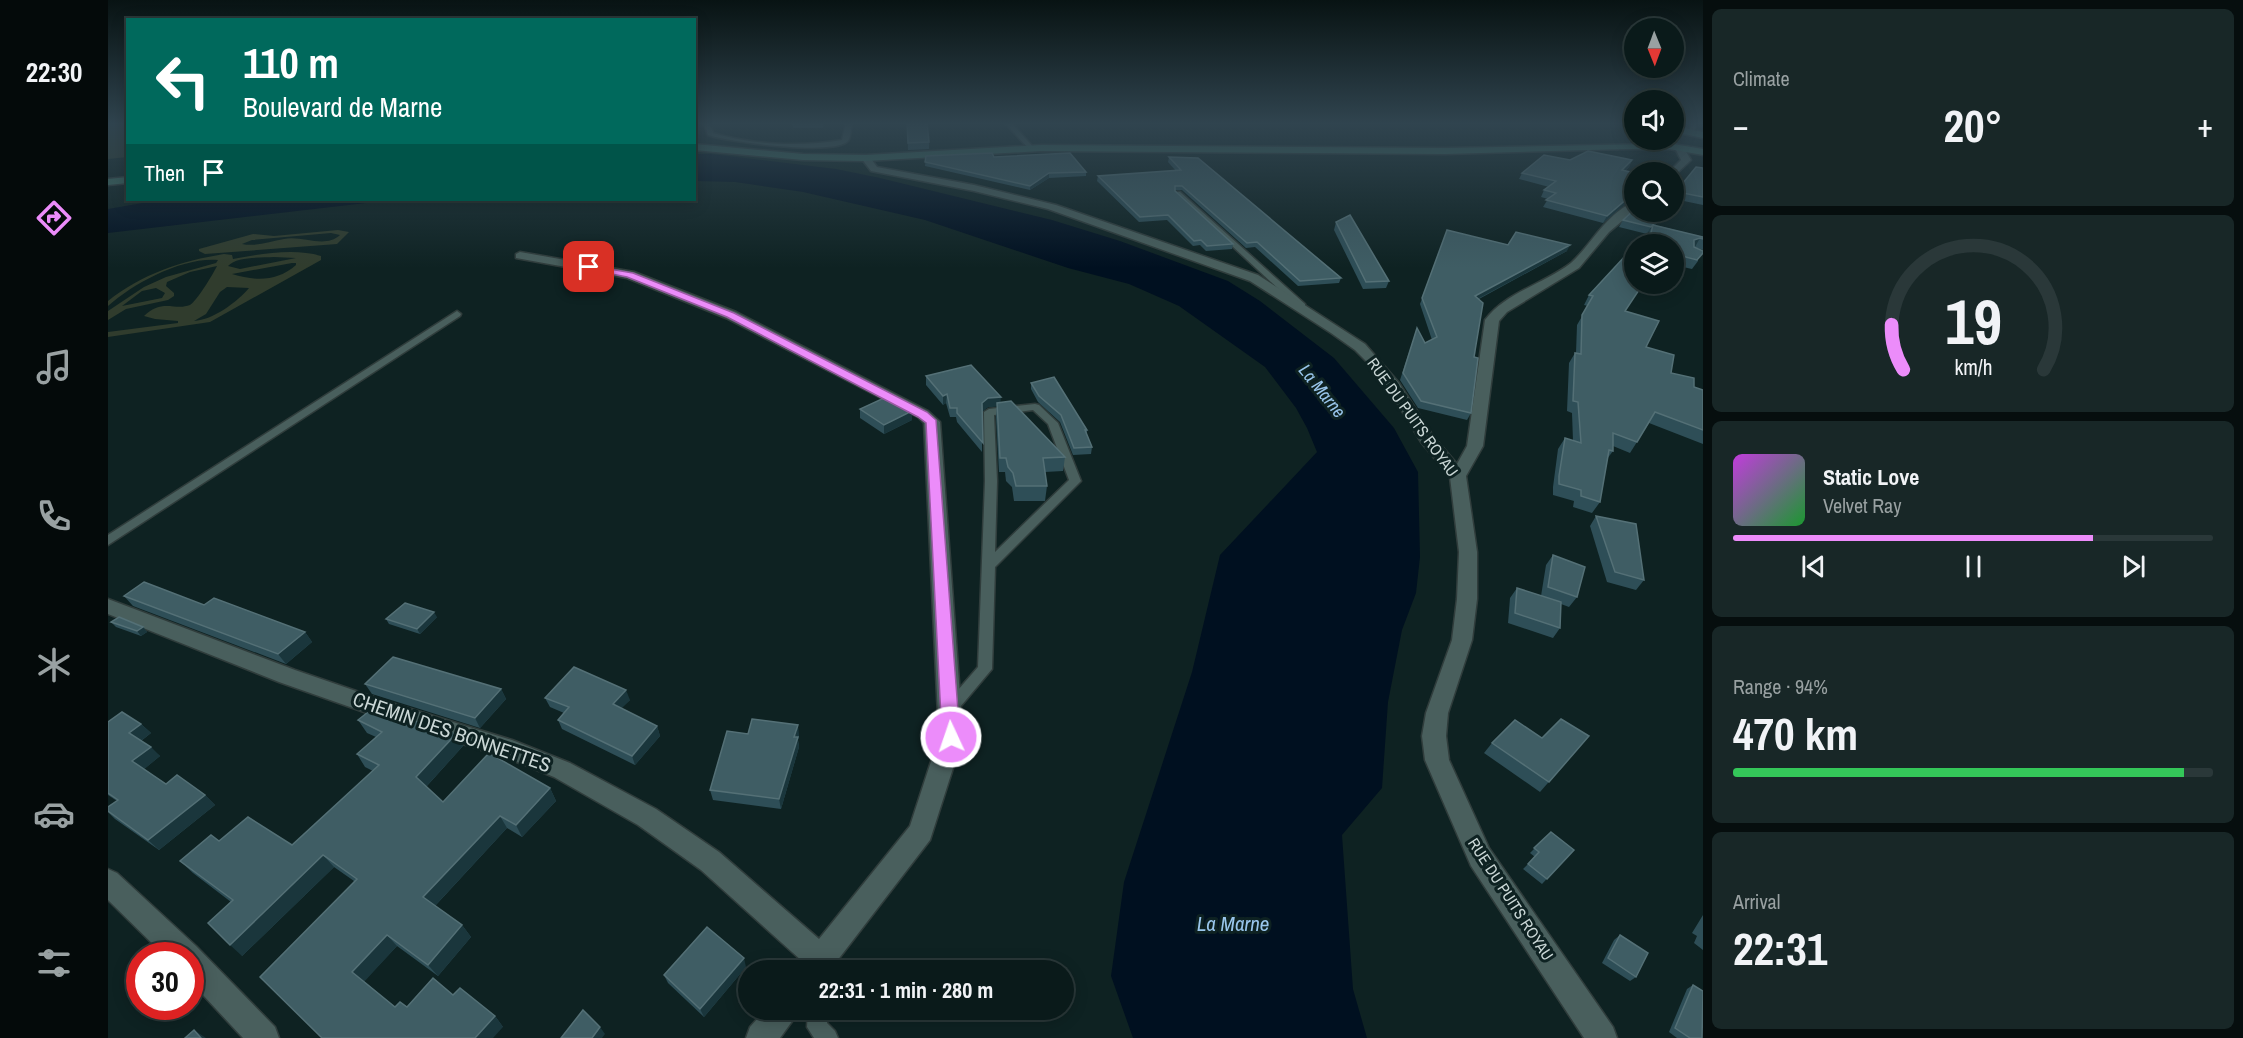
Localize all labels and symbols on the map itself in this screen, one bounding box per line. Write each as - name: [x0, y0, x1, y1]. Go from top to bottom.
- north arrow: [1624, 18, 1684, 78]
- pin: [563, 241, 614, 292]
- street label: RUE DU PUITS ROYAU: [1362, 353, 1464, 481]
- water label: La Marne: [1293, 359, 1352, 423]
- street label: CHEMIN DES BONNETTES: [350, 685, 555, 778]
- position arrow: [919, 705, 983, 769]
- street label: RUE DU PUITS ROYAU: [1463, 833, 1559, 965]
- water label: La Marne: [1197, 909, 1269, 938]
- speed limit sign: 30: [126, 942, 204, 1020]

